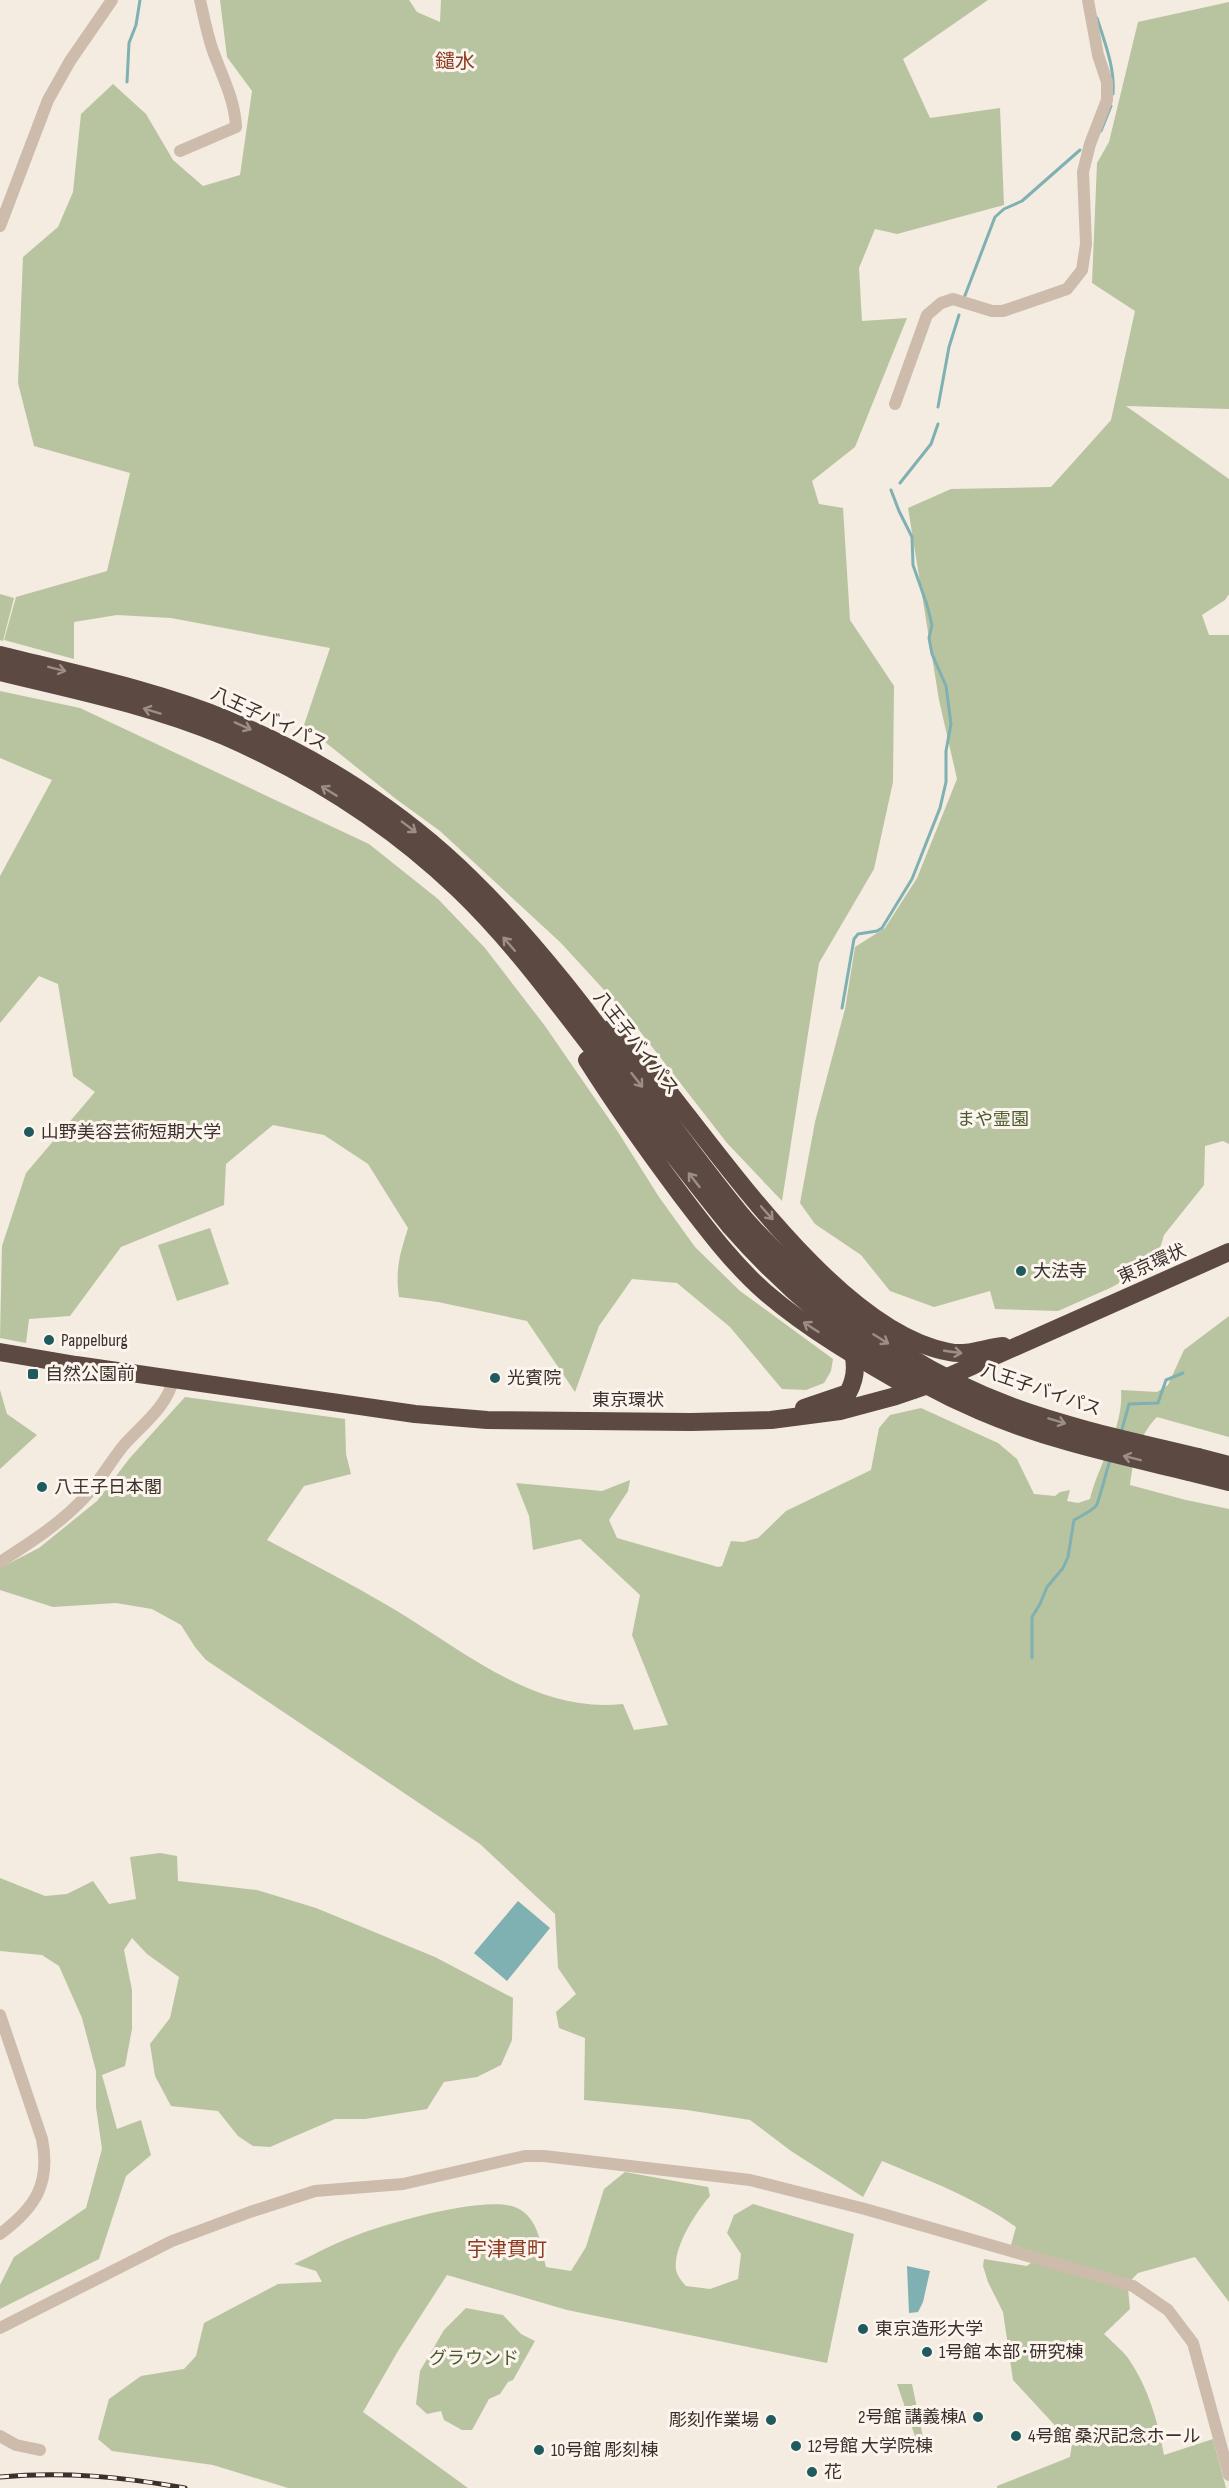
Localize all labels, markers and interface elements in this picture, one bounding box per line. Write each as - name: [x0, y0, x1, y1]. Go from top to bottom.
- district label: 鑓水: [435, 50, 475, 74]
- one-way arrow: [47, 664, 66, 675]
- street label: 八王子バイパス: [208, 683, 330, 755]
- one-way arrow: [143, 705, 162, 716]
- one-way arrow: [233, 721, 251, 733]
- one-way arrow: [321, 785, 338, 797]
- one-way arrow: [401, 820, 417, 833]
- one-way arrow: [502, 937, 516, 952]
- street label: 八王子バイパス: [589, 987, 683, 1099]
- one-way arrow: [631, 1072, 644, 1088]
- park label: まや霊園: [957, 1109, 1029, 1130]
- place label: 山野美容芸術短期大学: [41, 1122, 221, 1143]
- marker: 山野美容芸術短期大学: [22, 1125, 36, 1139]
- one-way arrow: [687, 1173, 700, 1189]
- one-way arrow: [760, 1206, 774, 1221]
- street label: 東京環状: [1115, 1240, 1189, 1288]
- place label: 大法寺: [1033, 1261, 1087, 1282]
- marker: 大法寺: [1014, 1264, 1028, 1278]
- one-way arrow: [803, 1320, 820, 1332]
- place label: Pappelburg: [61, 1330, 128, 1351]
- marker: Pappelburg: [42, 1333, 56, 1347]
- one-way arrow: [872, 1333, 889, 1345]
- one-way arrow: [943, 1347, 962, 1358]
- street label: 八王子バイパス: [978, 1360, 1104, 1420]
- place label: 自然公園前: [45, 1364, 135, 1385]
- marker: 自然公園前: [26, 1367, 40, 1381]
- place label: 光賓院: [507, 1368, 561, 1389]
- marker: 光賓院: [488, 1371, 502, 1385]
- street label: 東京環状: [592, 1390, 664, 1411]
- one-way arrow: [1047, 1416, 1066, 1427]
- one-way arrow: [1123, 1452, 1142, 1464]
- place label: 八王子日本閣: [54, 1477, 162, 1498]
- marker: 八王子日本閣: [35, 1480, 49, 1494]
- district label: 宇津貫町: [467, 2238, 547, 2262]
- place label: 東京造形大学: [875, 2319, 983, 2340]
- marker: 東京造形大学: [856, 2322, 870, 2336]
- place label: 1号館 本部･研究棟: [939, 2342, 1083, 2363]
- marker: 1号館 本部･研究棟: [920, 2345, 934, 2359]
- park label: グラウンド: [429, 2348, 519, 2369]
- place label: 2号館 講義棟A: [858, 2407, 966, 2428]
- place label: 彫刻作業場: [669, 2410, 759, 2431]
- marker: 2号館 講義棟A: [971, 2410, 985, 2424]
- marker: 彫刻作業場: [764, 2413, 778, 2427]
- place label: 4号館 桑沢記念ホール: [1028, 2426, 1200, 2447]
- marker: 4号館 桑沢記念ホール: [1009, 2429, 1023, 2443]
- place label: 12号館 大学院棟: [808, 2436, 933, 2457]
- marker: 12号館 大学院棟: [789, 2439, 803, 2453]
- place label: 10号館 彫刻棟: [551, 2440, 658, 2461]
- marker: 10号館 彫刻棟: [532, 2443, 546, 2457]
- place label: 花: [824, 2462, 842, 2483]
- marker: 花: [805, 2465, 819, 2479]

